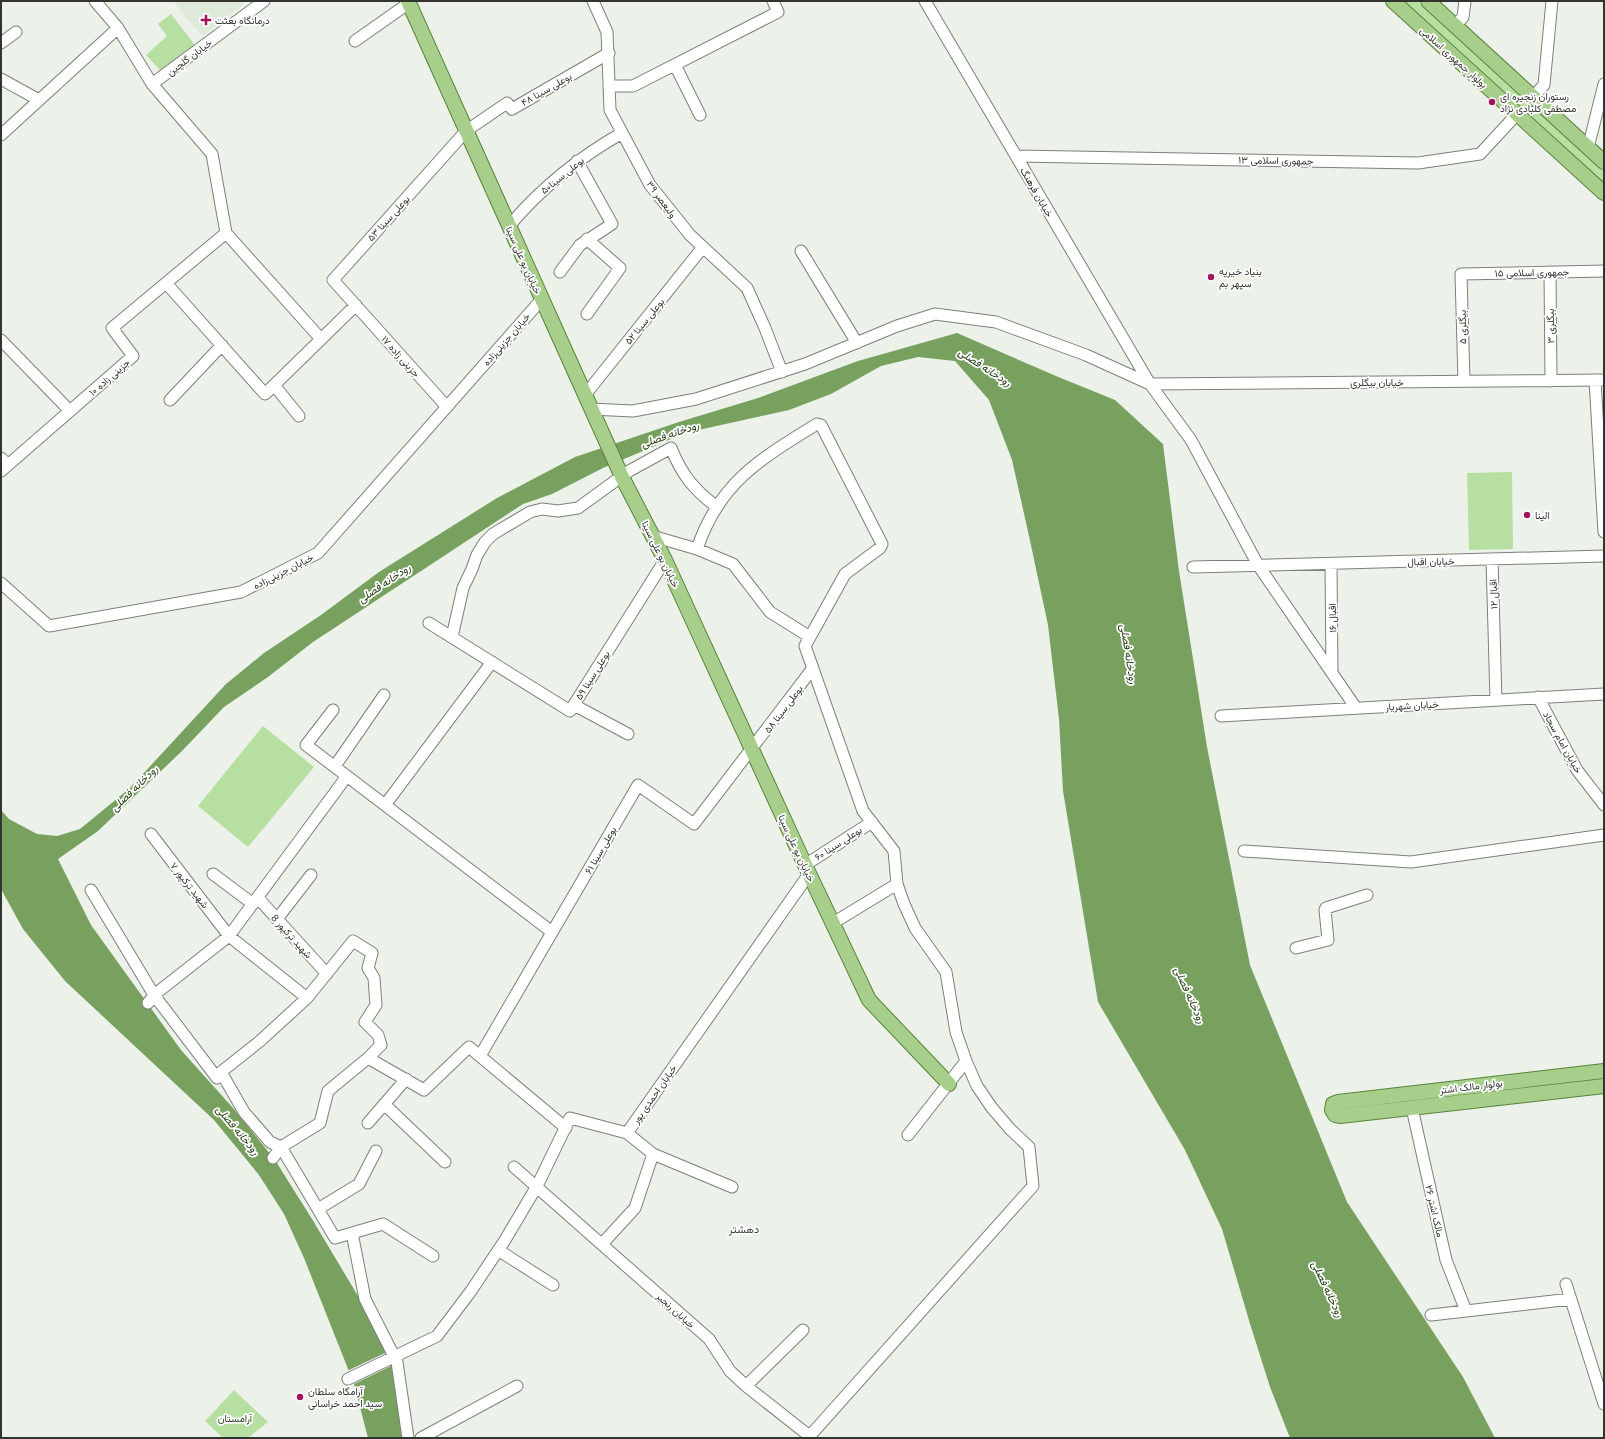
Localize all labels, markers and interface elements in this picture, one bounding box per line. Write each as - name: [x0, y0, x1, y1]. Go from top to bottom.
- marker: درمانگاه بعثت: [200, 14, 212, 26]
- place label: درمانگاه بعثت: [215, 14, 270, 27]
- street label: بولوار جمهوری اسلامی: [1417, 24, 1490, 91]
- street label: خیابان گلچین: [164, 36, 215, 79]
- street label: بوعلی سینا ۴۸: [519, 70, 574, 109]
- place label: رستوران زنجیره ای مصطفی کلبادی نژاد: [1500, 90, 1576, 115]
- marker: رستوران زنجیره ای مصطفی کلبادی نژاد: [1487, 97, 1497, 107]
- street label: جمهوری اسلامی ۱۳: [1238, 153, 1314, 168]
- street label: بوعلی سینا۵۰: [538, 154, 587, 197]
- street label: خیابان فرهنگ: [1017, 165, 1056, 220]
- street label: ولیعصر ۳۹: [644, 178, 680, 221]
- street label: بوعلی سینا ۵۳: [364, 193, 412, 244]
- street label: خیابان بو علی سینا: [503, 224, 544, 296]
- place label: بنیاد خیریه سپهر بم: [1219, 265, 1262, 291]
- street label: جمهوری اسلامی ۱۵: [1495, 265, 1570, 280]
- marker: بنیاد خیریه سپهر بم: [1206, 272, 1216, 282]
- street label: بوعلی سینا ۵۲: [622, 295, 667, 347]
- street label: بیگلری ۳: [1544, 308, 1557, 344]
- street label: خیابان جزینی‌زاده: [480, 310, 533, 368]
- street label: بیگلری ۵: [1456, 310, 1469, 344]
- street label: جزینی زاده ۱۷: [378, 333, 423, 380]
- water label: رودخانه فصلی: [956, 345, 1014, 389]
- street label: جزینی زاده ۱۰: [86, 356, 133, 399]
- street label: خیابان بیگلری: [1350, 376, 1404, 389]
- water label: رودخانه فصلی: [639, 417, 701, 450]
- place label: الینا: [1535, 509, 1550, 522]
- marker: الینا: [1522, 510, 1532, 520]
- street label: خیابان بو علی سینا: [639, 519, 682, 590]
- street label: خیابان جزینی‌زاده: [251, 551, 316, 592]
- street label: خیابان اقبال: [1407, 555, 1455, 568]
- water label: رودخانه فصلی: [355, 560, 413, 606]
- street label: اقبال ۱۲: [1486, 579, 1501, 609]
- street label: اقبال ۱۶: [1326, 603, 1339, 633]
- water label: رودخانه فصلی: [1117, 623, 1141, 685]
- street label: بوعلی سینا ۵۹: [572, 648, 613, 702]
- street label: بوعلی سینا ۵۸: [761, 683, 806, 736]
- street label: خیابان شهریار: [1384, 698, 1439, 713]
- street label: خیابان امام سجاد: [1540, 709, 1585, 776]
- water label: رودخانه فصلی: [107, 762, 161, 814]
- street label: خیابان بو علی سینا: [775, 812, 818, 884]
- street label: بوعلی سینا ۶۰: [812, 823, 864, 864]
- street label: بوعلی سینا ۶۱: [582, 824, 619, 876]
- street label: شهید ترکپور ۷: [167, 860, 212, 912]
- street label: شهید ترکپور 8: [268, 911, 315, 962]
- water label: رودخانه فصلی: [1171, 964, 1209, 1026]
- street label: خیابان احمدی پور: [629, 1062, 681, 1128]
- street label: بولوار مالک اشتر: [1438, 1076, 1503, 1097]
- water label: رودخانه فصلی: [213, 1102, 263, 1158]
- street label: مالک اشتر ۲۶: [1422, 1184, 1447, 1238]
- district label: دهشتر: [728, 1222, 759, 1236]
- water label: رودخانه فصلی: [1309, 1259, 1347, 1320]
- street label: خیابان رنجبر: [653, 1289, 698, 1331]
- place label: آرامگاه سلطان سید احمد خراسانی: [308, 1385, 382, 1410]
- marker: آرامگاه سلطان سید احمد خراسانی: [295, 1392, 305, 1402]
- park label: آرامستان: [218, 1412, 253, 1425]

